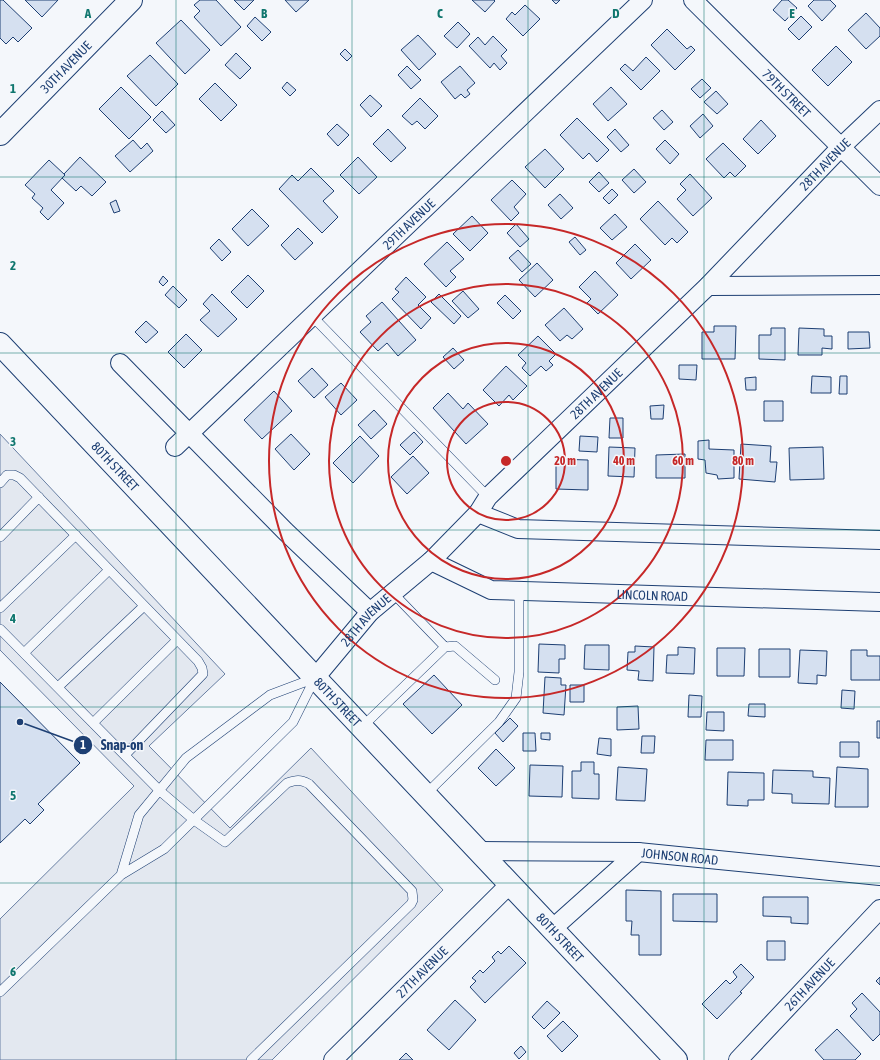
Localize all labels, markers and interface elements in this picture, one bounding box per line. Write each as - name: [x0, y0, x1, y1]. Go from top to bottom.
- text: A: [84, 6, 92, 21]
- text: B: [261, 6, 268, 21]
- text: C: [437, 6, 443, 21]
- text: D: [612, 6, 620, 21]
- text: E: [789, 6, 795, 21]
- street label: 30TH AVENUE: [38, 38, 95, 96]
- street label: 79TH STREET: [759, 66, 814, 121]
- text: 1: [10, 81, 16, 96]
- street label: 28TH AVENUE: [797, 135, 854, 194]
- street label: 29TH AVENUE: [380, 196, 438, 253]
- text: 2: [10, 258, 16, 273]
- street label: 28TH AVENUE: [567, 365, 626, 422]
- text: 3: [10, 434, 16, 449]
- street label: 80TH STREET: [88, 439, 142, 494]
- centre of rings: [499, 454, 513, 468]
- text: 20 m: [554, 454, 576, 468]
- text: 40 m: [612, 454, 635, 468]
- text: 60 m: [672, 454, 694, 468]
- text: 80 m: [732, 454, 754, 468]
- street label: LINCOLN ROAD: [616, 587, 688, 604]
- street label: 28TH AVENUE: [338, 591, 394, 649]
- text: 4: [9, 611, 16, 626]
- street label: 80TH STREET: [311, 674, 364, 730]
- callout: Snap-on: [73, 732, 151, 758]
- text: Snap-on: [101, 737, 144, 753]
- text: 1: [80, 738, 86, 752]
- text: 5: [10, 788, 16, 803]
- street label: JOHNSON ROAD: [641, 845, 719, 868]
- street label: 80TH STREET: [533, 910, 587, 966]
- street label: 27TH AVENUE: [393, 943, 451, 1001]
- street label: 26TH AVENUE: [781, 955, 838, 1014]
- text: 6: [10, 964, 16, 979]

